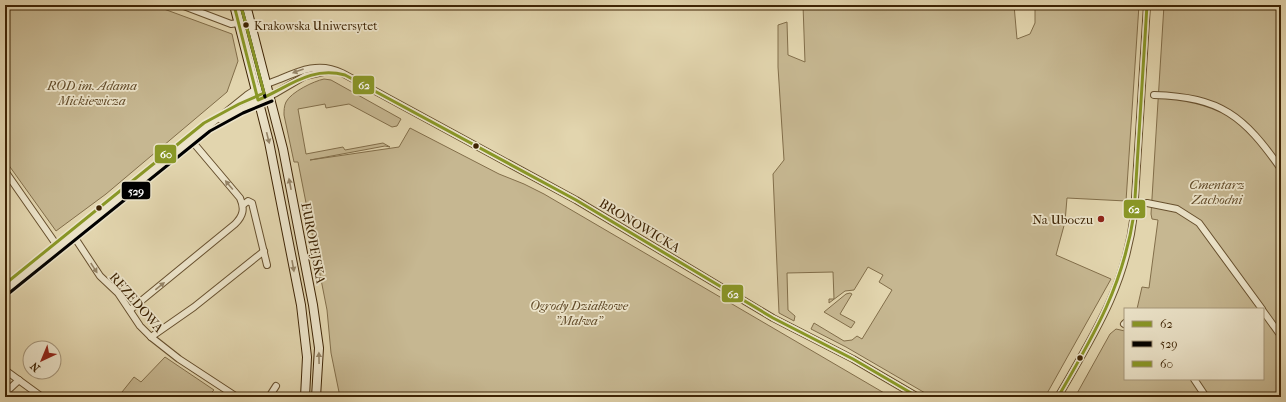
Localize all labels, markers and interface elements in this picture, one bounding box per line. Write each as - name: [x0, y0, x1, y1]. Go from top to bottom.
- place label: Krakowska Uniwersytet: [254, 19, 378, 33]
- marker: Krakowska Uniwersytet: [241, 20, 251, 30]
- one-way arrow: [291, 69, 303, 75]
- line badge: 62: [352, 75, 375, 95]
- park label: ROD im. Adama Mickiewicza: [46, 78, 137, 108]
- text: 62: [358, 79, 370, 92]
- one-way arrow: [265, 132, 271, 144]
- unlabelled marker: [471, 141, 481, 151]
- line badge: 60: [154, 144, 177, 164]
- text: 60: [160, 148, 172, 161]
- park label: Cmentarz Zachodni: [1189, 177, 1245, 207]
- one-way arrow: [287, 178, 293, 190]
- one-way arrow: [224, 180, 233, 190]
- line badge: 529: [121, 181, 151, 200]
- text: 529: [128, 185, 144, 198]
- street label: BRONOWICKA: [597, 195, 683, 256]
- line badge: 62: [1123, 199, 1146, 219]
- street label: EUROPEJSKA: [298, 201, 329, 285]
- unlabelled marker: [94, 203, 104, 213]
- text: 62: [1128, 203, 1140, 216]
- place label: Na Uboczu: [1032, 212, 1094, 227]
- marker: Na Uboczu: [1096, 214, 1106, 224]
- one-way arrow: [290, 260, 296, 272]
- one-way arrow: [91, 262, 98, 273]
- street label: REZEDOWA: [107, 269, 167, 336]
- one-way arrow: [154, 281, 165, 290]
- line badge: 62: [721, 284, 744, 303]
- text: 62: [727, 288, 739, 301]
- park label: Ogrody Działkowe "Malwa": [530, 298, 629, 328]
- legend: [1124, 308, 1264, 380]
- text: 62: [1160, 317, 1173, 331]
- text: 529: [1160, 337, 1178, 351]
- north arrow: [22, 340, 62, 380]
- one-way arrow: [316, 351, 322, 364]
- unlabelled marker: [1075, 353, 1085, 363]
- text: 60: [1160, 357, 1173, 371]
- text: N: [27, 359, 43, 374]

